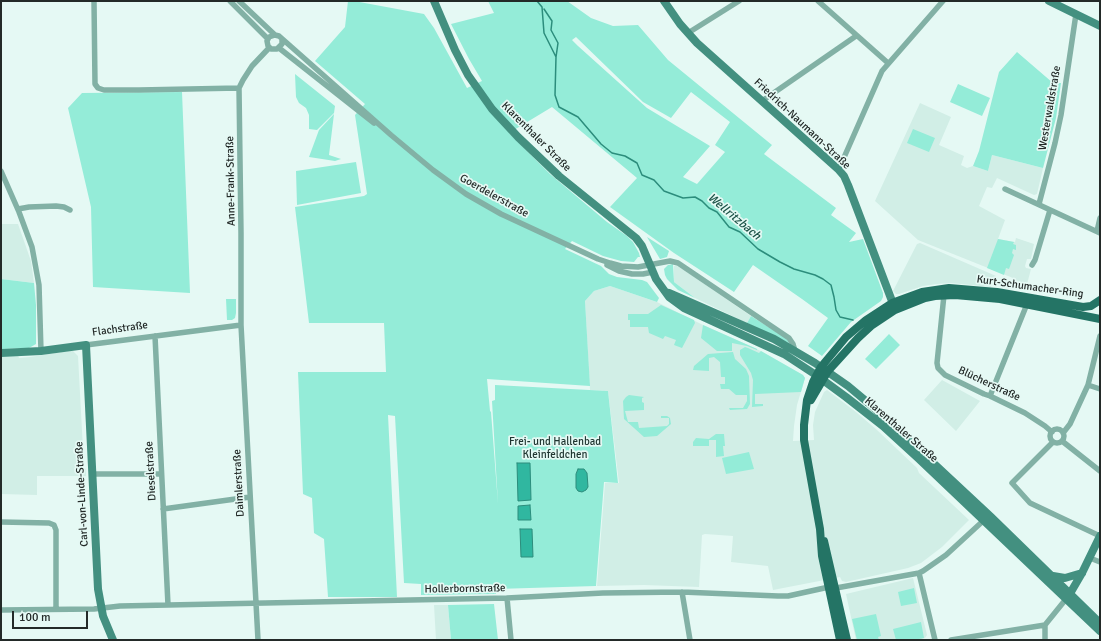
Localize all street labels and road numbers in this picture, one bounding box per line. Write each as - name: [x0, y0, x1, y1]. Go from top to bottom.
- street label: Westerwaldstraße: [1036, 65, 1064, 151]
- street label: Friedrich-Naumann-Straße: [751, 76, 853, 172]
- street label: Klarenthaler Straße: [498, 99, 574, 175]
- street label: Anne-Frank-Straße: [224, 136, 238, 226]
- street label: Goerdelerstraße: [457, 172, 531, 220]
- street label: Kurt-Schumacher-Ring: [976, 273, 1084, 301]
- street label: Flachstraße: [91, 319, 149, 339]
- street label: Blücherstraße: [956, 364, 1022, 404]
- street label: Klarenthaler Straße: [862, 394, 940, 466]
- street label: Carl-von-Linde-Straße: [73, 441, 91, 547]
- street label: Dieselstraße: [143, 441, 159, 501]
- street label: Daimlerstraße: [231, 449, 247, 517]
- street label: Hollerbornstraße: [424, 582, 506, 596]

